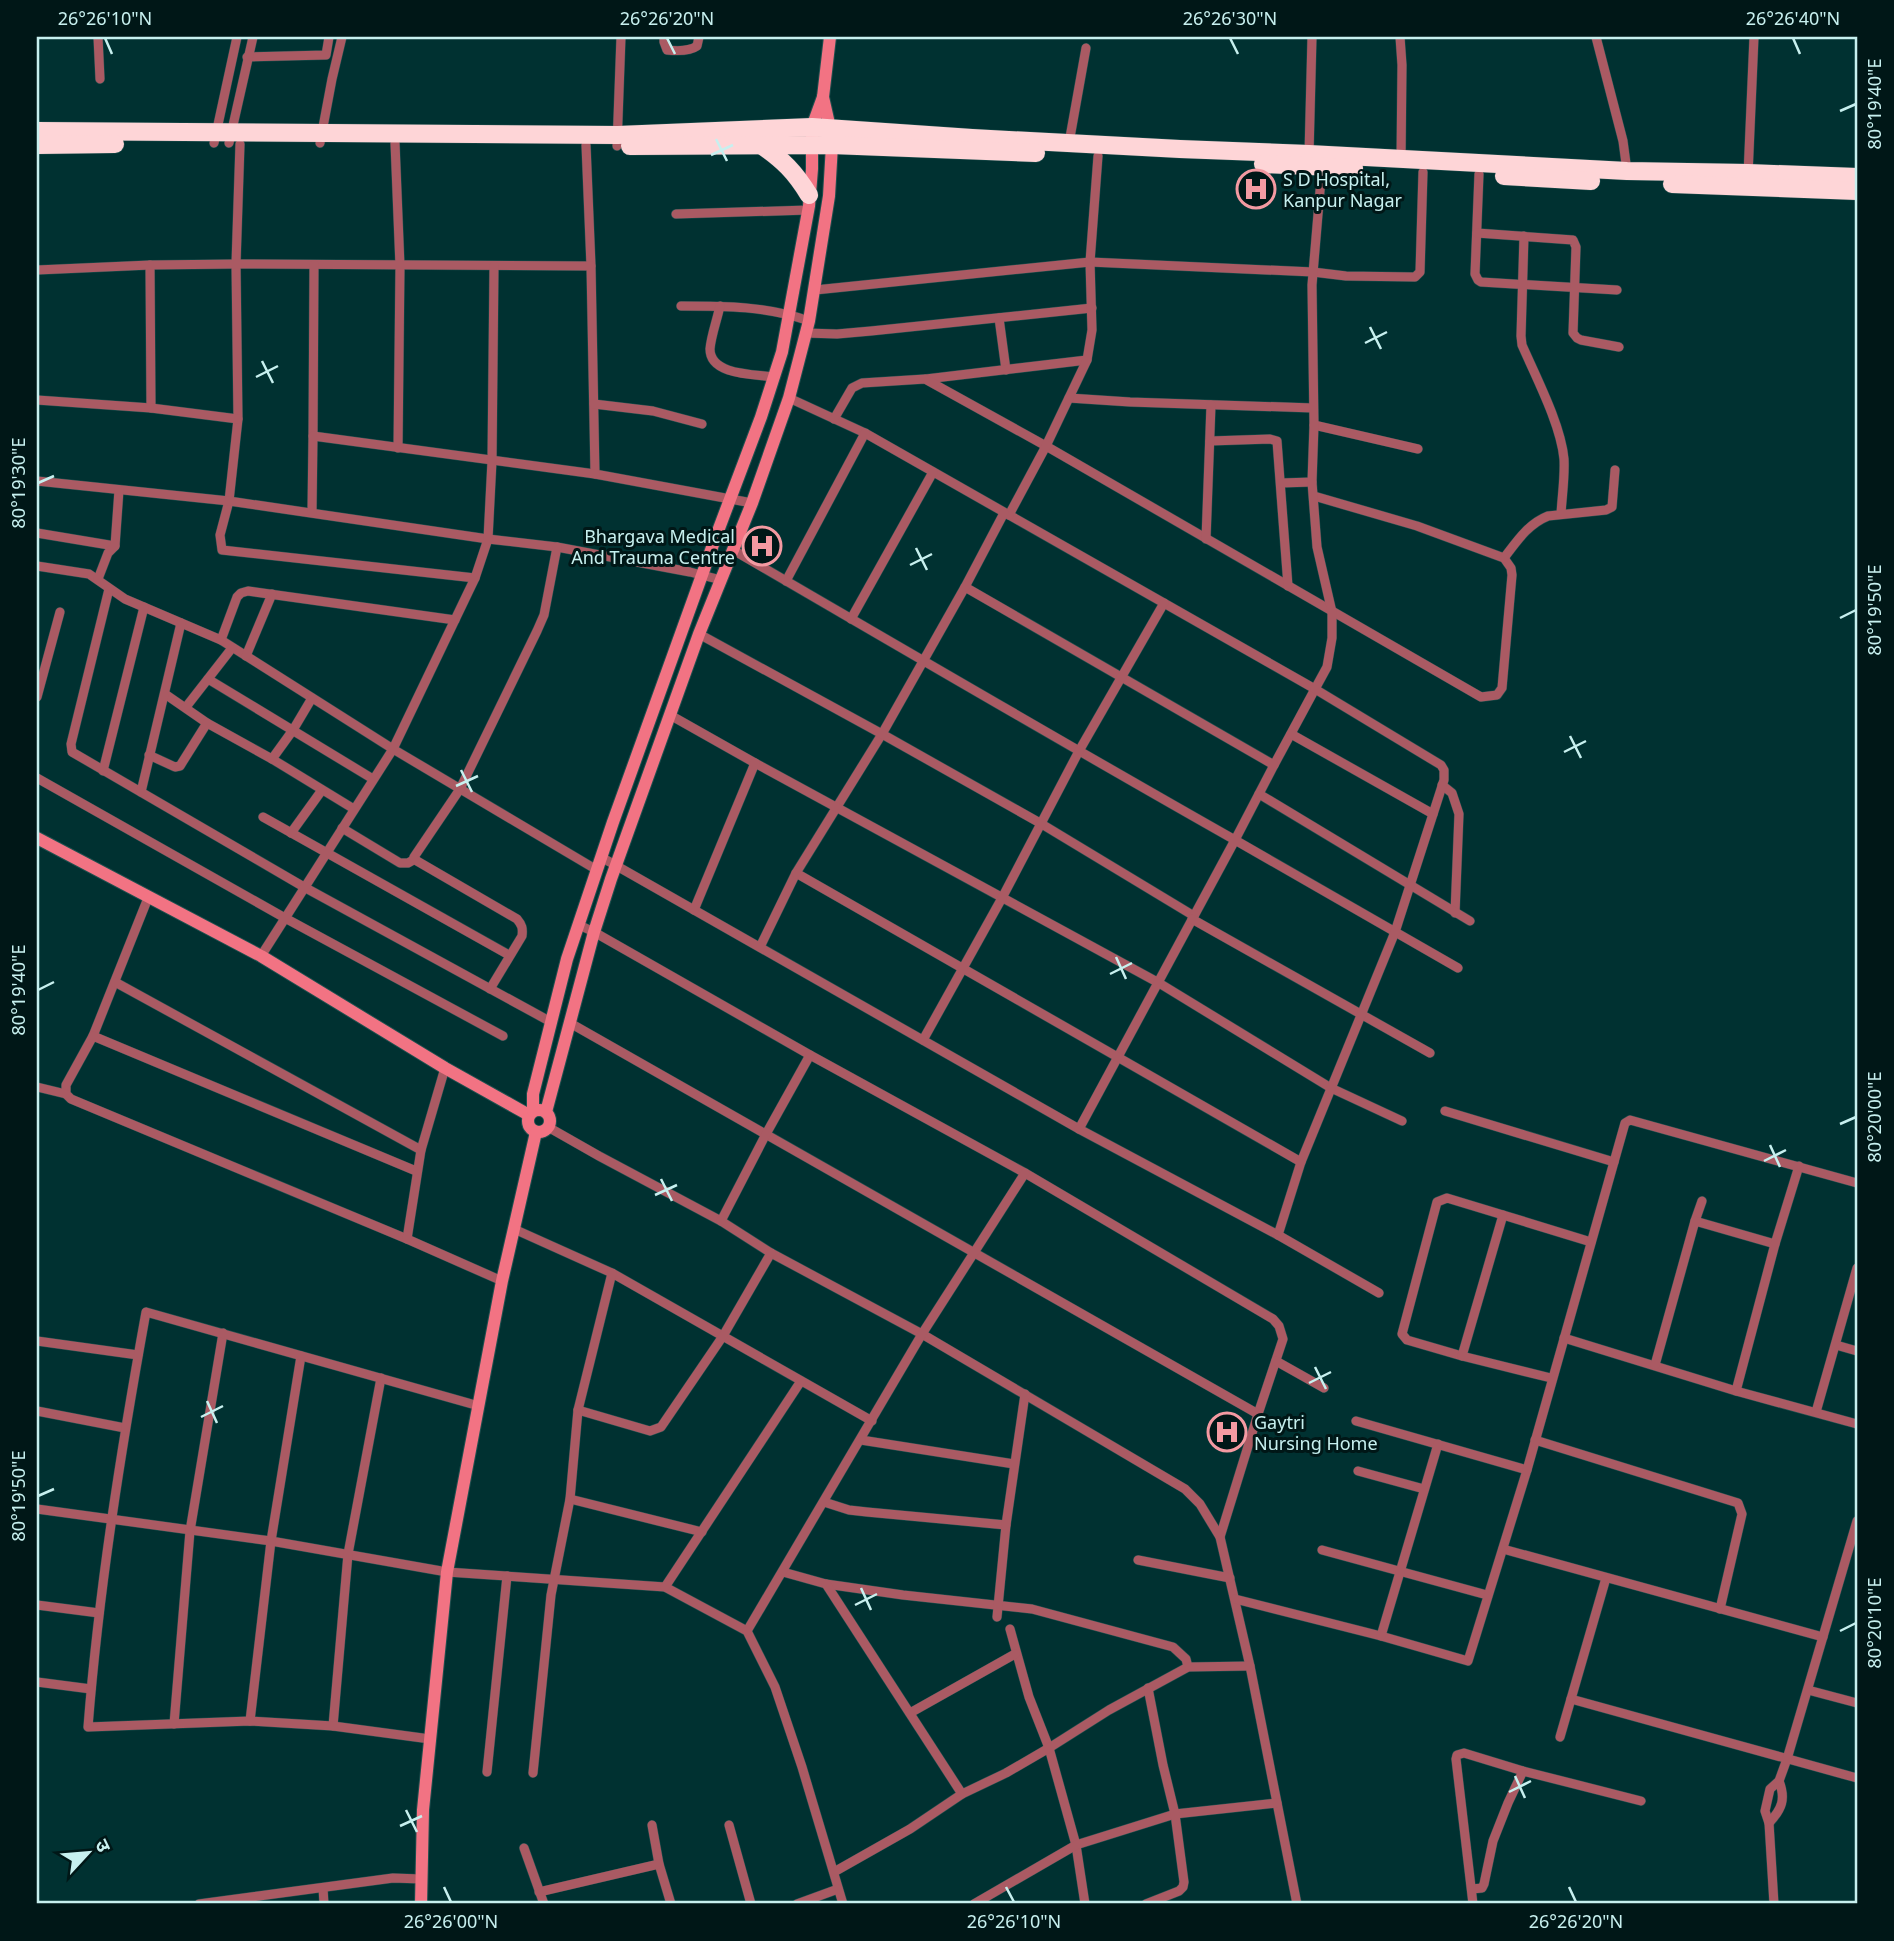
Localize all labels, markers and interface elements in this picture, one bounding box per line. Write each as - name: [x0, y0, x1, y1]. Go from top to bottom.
- text: 26°26'10"N: [58, 6, 152, 30]
- text: 26°26'20"N: [620, 6, 714, 30]
- text: 26°26'30"N: [1183, 6, 1277, 30]
- text: 26°26'40"N: [1746, 6, 1840, 30]
- text: 80°19'40"E: [1862, 59, 1886, 149]
- place label: S D Hospital, Kanpur Nagar: [1283, 167, 1403, 212]
- hospital icon: S D Hospital, Kanpur Nagar: [1235, 168, 1277, 210]
- text: 80°19'30"E: [6, 438, 30, 528]
- place label: Bhargava Medical And Trauma Centre: [571, 524, 735, 569]
- hospital icon: Bhargava Medical And Trauma Centre: [741, 525, 783, 567]
- text: 80°19'50"E: [1862, 565, 1886, 655]
- text: 80°19'40"E: [6, 945, 30, 1035]
- text: 80°20'00"E: [1862, 1072, 1886, 1162]
- place label: Gaytri Nursing Home: [1254, 1410, 1378, 1455]
- hospital icon: Gaytri Nursing Home: [1206, 1411, 1248, 1453]
- text: 80°19'50"E: [6, 1451, 30, 1541]
- text: 80°20'10"E: [1862, 1578, 1886, 1668]
- north arrow: [52, 1818, 122, 1888]
- text: उ: [89, 1835, 118, 1857]
- text: 26°26'00"N: [404, 1909, 498, 1933]
- text: 26°26'10"N: [967, 1909, 1061, 1933]
- text: 26°26'20"N: [1529, 1909, 1623, 1933]

